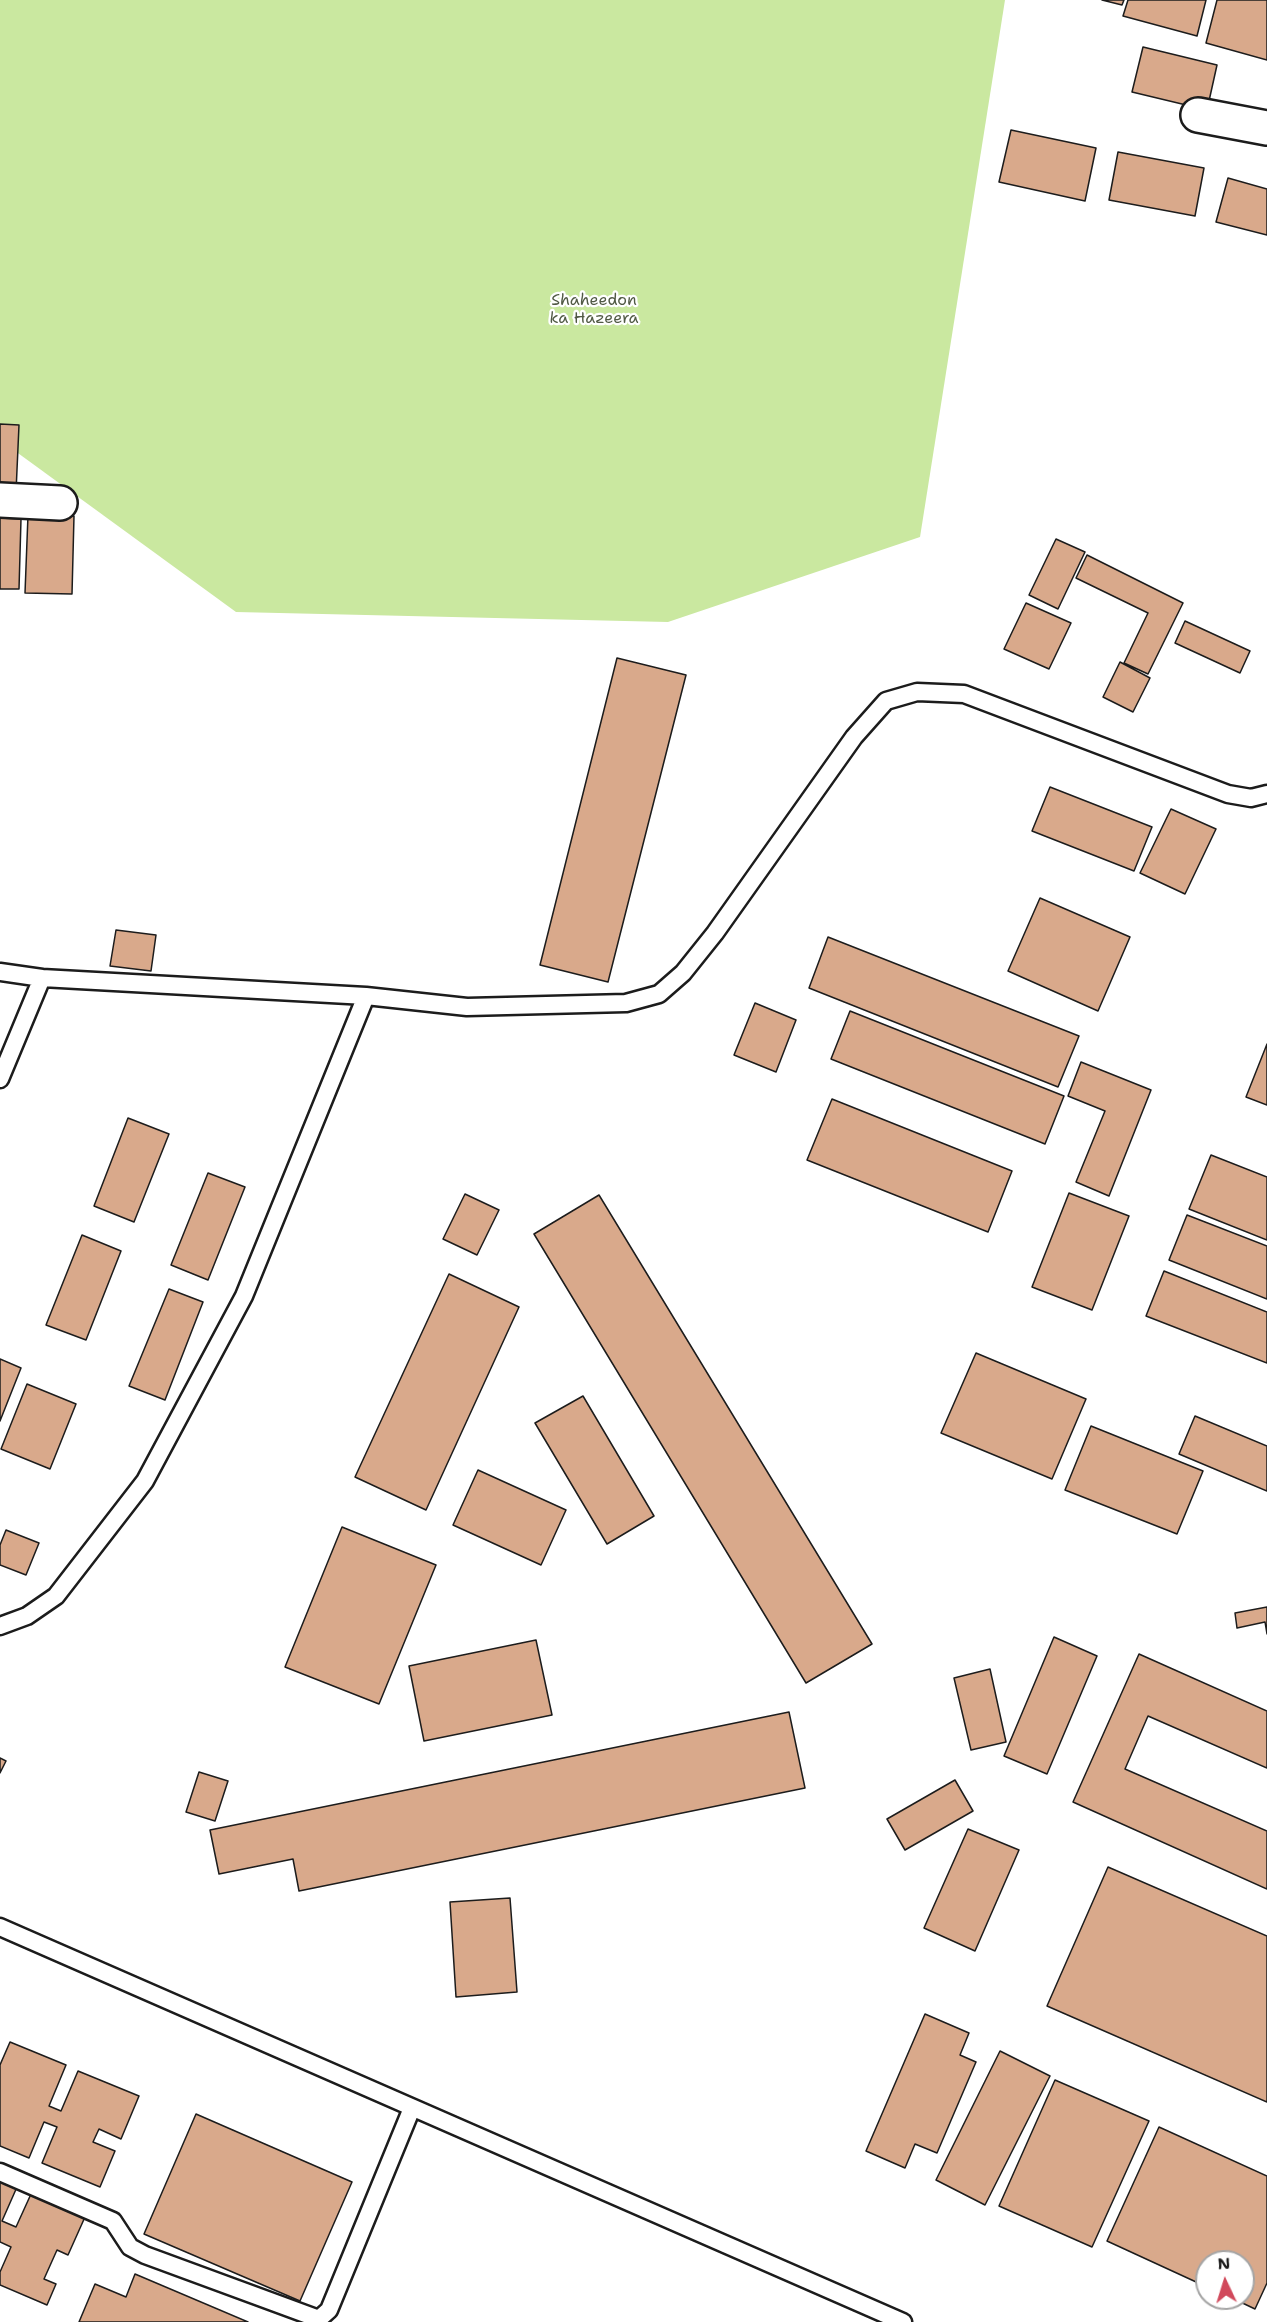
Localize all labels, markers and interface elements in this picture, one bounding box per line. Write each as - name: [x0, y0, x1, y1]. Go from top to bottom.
- park label: Shaheedon ka Hazeera: [550, 291, 638, 329]
- north arrow: [1195, 2250, 1255, 2310]
- text: N: [1217, 2253, 1231, 2274]

